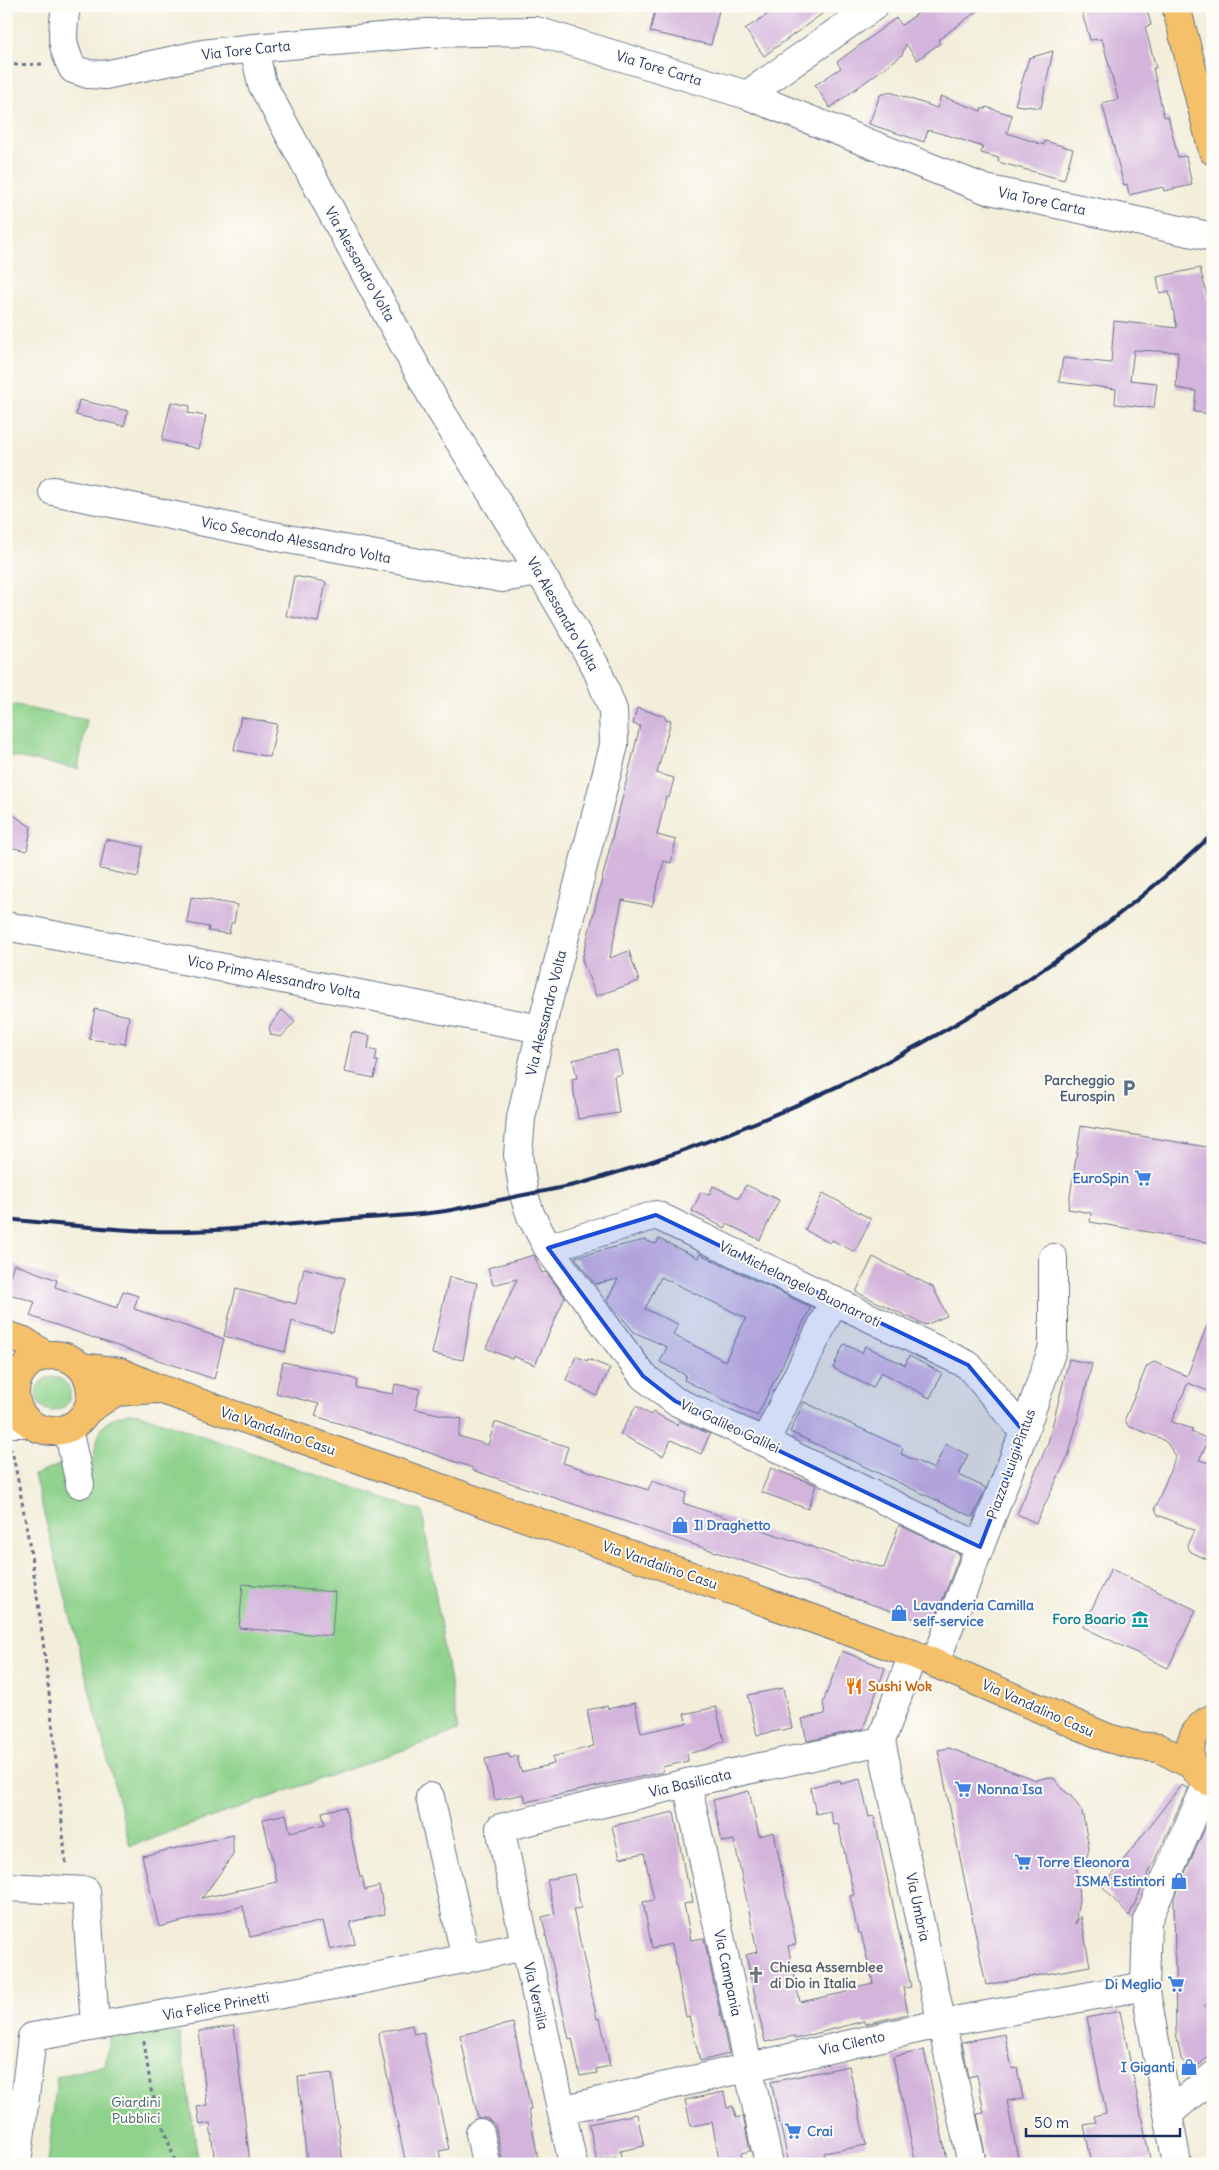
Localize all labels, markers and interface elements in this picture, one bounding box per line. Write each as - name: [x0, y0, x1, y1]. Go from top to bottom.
- street label: Via Tore Carta: [201, 36, 291, 64]
- street label: Via Tore Carta: [614, 46, 704, 90]
- street label: Via Tore Carta: [997, 183, 1087, 219]
- street label: Via Alessandro Volta: [321, 203, 399, 325]
- street label: Vico Secondo Alessandro Volta: [199, 513, 393, 567]
- street label: Via Alessandro Volta: [523, 554, 603, 674]
- street label: Via Alessandro Volta: [522, 948, 570, 1078]
- street label: Vico Primo Alessandro Volta: [186, 951, 362, 1003]
- place label: Parcheggio Eurospin: [1044, 1071, 1115, 1105]
- parking icon: Parcheggio Eurospin: [1119, 1078, 1139, 1098]
- supermarket icon: EuroSpin: [1133, 1168, 1153, 1188]
- place label: EuroSpin: [1072, 1169, 1129, 1187]
- street label: Via Michelangelo Buonarroti: [716, 1237, 884, 1331]
- street label: Via Galileo Galilei: [677, 1395, 783, 1457]
- street label: Via Vandalino Casu: [218, 1403, 338, 1459]
- street label: Piazza Luigi Pintus: [983, 1406, 1039, 1522]
- shop icon: Il Draghetto: [670, 1515, 690, 1535]
- place label: Il Draghetto: [694, 1516, 771, 1534]
- street label: Via Vandalino Casu: [600, 1537, 720, 1593]
- place label: Lavanderia Camilla self-service: [913, 1596, 1034, 1630]
- shop icon: Lavanderia Camilla self-service: [889, 1603, 909, 1623]
- museum icon: Foro Boario: [1130, 1609, 1150, 1629]
- place label: Foro Boario: [1052, 1610, 1126, 1628]
- street label: Via Vandalino Casu: [979, 1675, 1097, 1741]
- restaurant icon: Sushi Wok: [844, 1676, 864, 1696]
- place label: Sushi Wok: [868, 1677, 932, 1695]
- street label: Via Basilicata: [647, 1765, 733, 1801]
- supermarket icon: Nonna Isa: [953, 1779, 973, 1799]
- place label: Nonna Isa: [977, 1780, 1042, 1798]
- supermarket icon: Torre Eleonora: [1013, 1852, 1033, 1872]
- place label: Torre Eleonora: [1037, 1853, 1129, 1871]
- street label: Via Umbria: [902, 1871, 934, 1943]
- shop icon: ISMA Estintori: [1169, 1871, 1189, 1891]
- place label: ISMA Estintori: [1076, 1872, 1165, 1890]
- street label: Via Campania: [710, 1928, 746, 2018]
- place label: Chiesa Assemblee di Dio in Italia: [770, 1958, 884, 1992]
- street label: Via Versilia: [520, 1961, 552, 2031]
- church icon: Chiesa Assemblee di Dio in Italia: [746, 1965, 766, 1985]
- supermarket icon: Di Meglio: [1166, 1974, 1186, 1994]
- place label: Di Meglio: [1105, 1975, 1162, 1993]
- street label: Via Felice Prinetti: [162, 1988, 270, 2024]
- street label: Via Cilento: [817, 2027, 887, 2059]
- shop icon: I Giganti: [1179, 2057, 1199, 2077]
- place label: I Giganti: [1121, 2058, 1175, 2076]
- park label: Giardini Pubblici: [111, 2093, 161, 2127]
- scale bar: [1026, 2105, 1180, 2137]
- text: 50 m: [1034, 2113, 1069, 2132]
- supermarket icon: Crai: [783, 2121, 803, 2141]
- place label: Crai: [807, 2122, 833, 2140]

